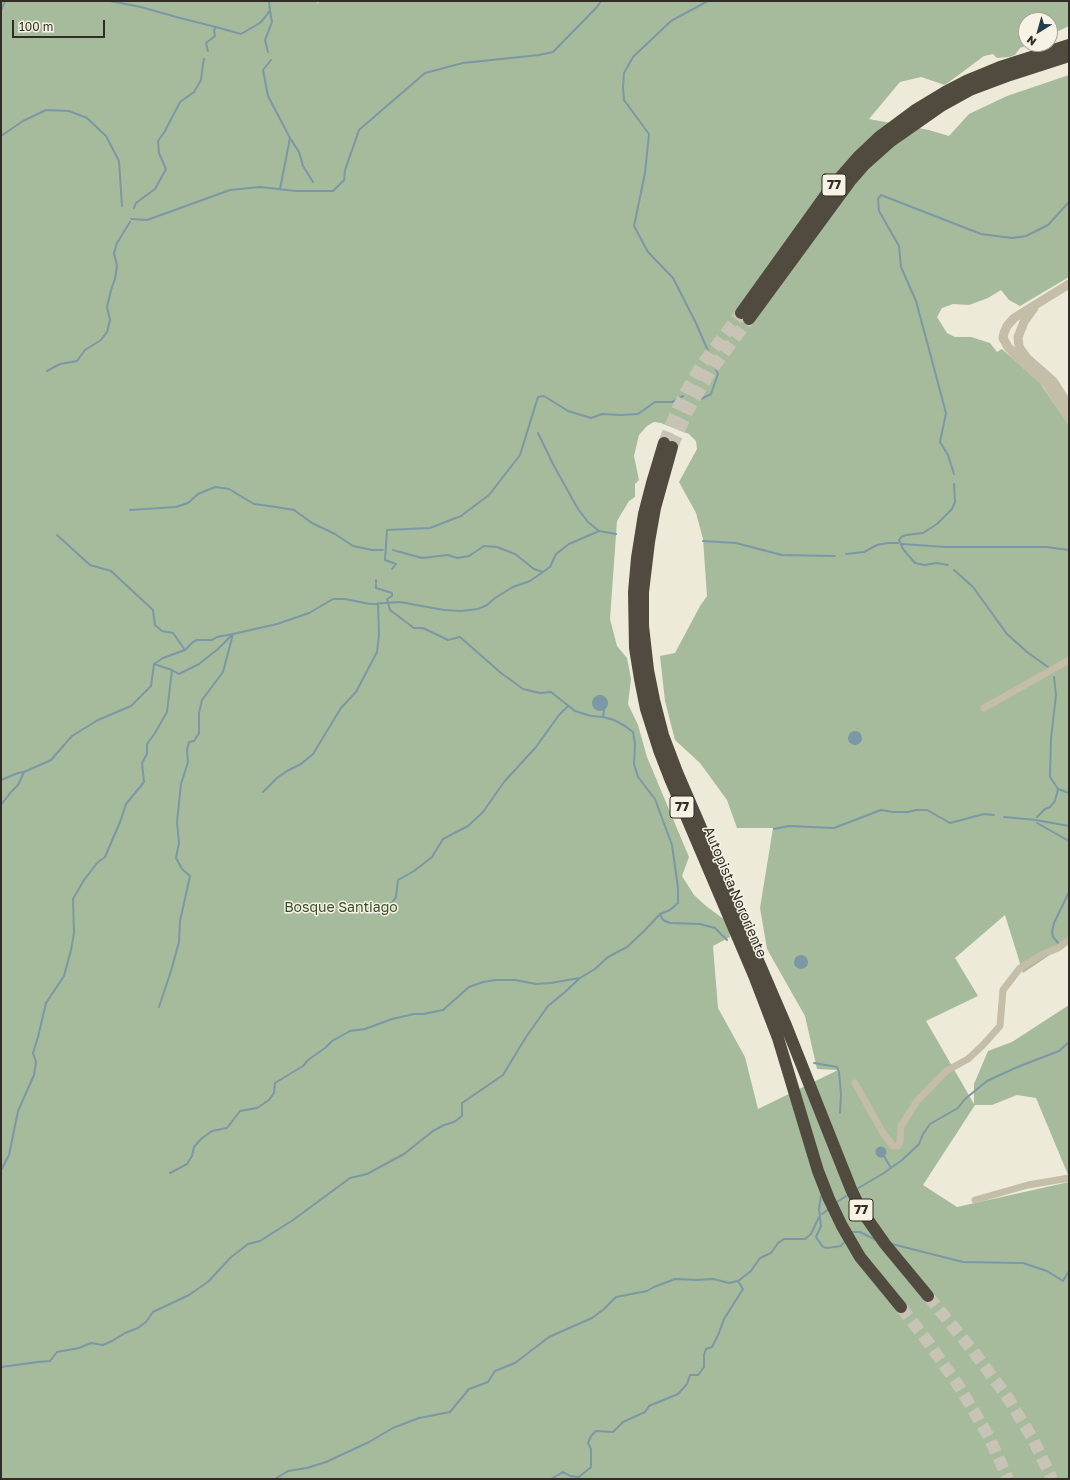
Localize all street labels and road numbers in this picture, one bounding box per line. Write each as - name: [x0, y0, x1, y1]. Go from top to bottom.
- road number: 77: [822, 174, 846, 196]
- road number: 77: [670, 796, 694, 818]
- street label: Autopista Nororiente: [700, 824, 770, 960]
- road number: 77: [849, 1199, 873, 1221]

